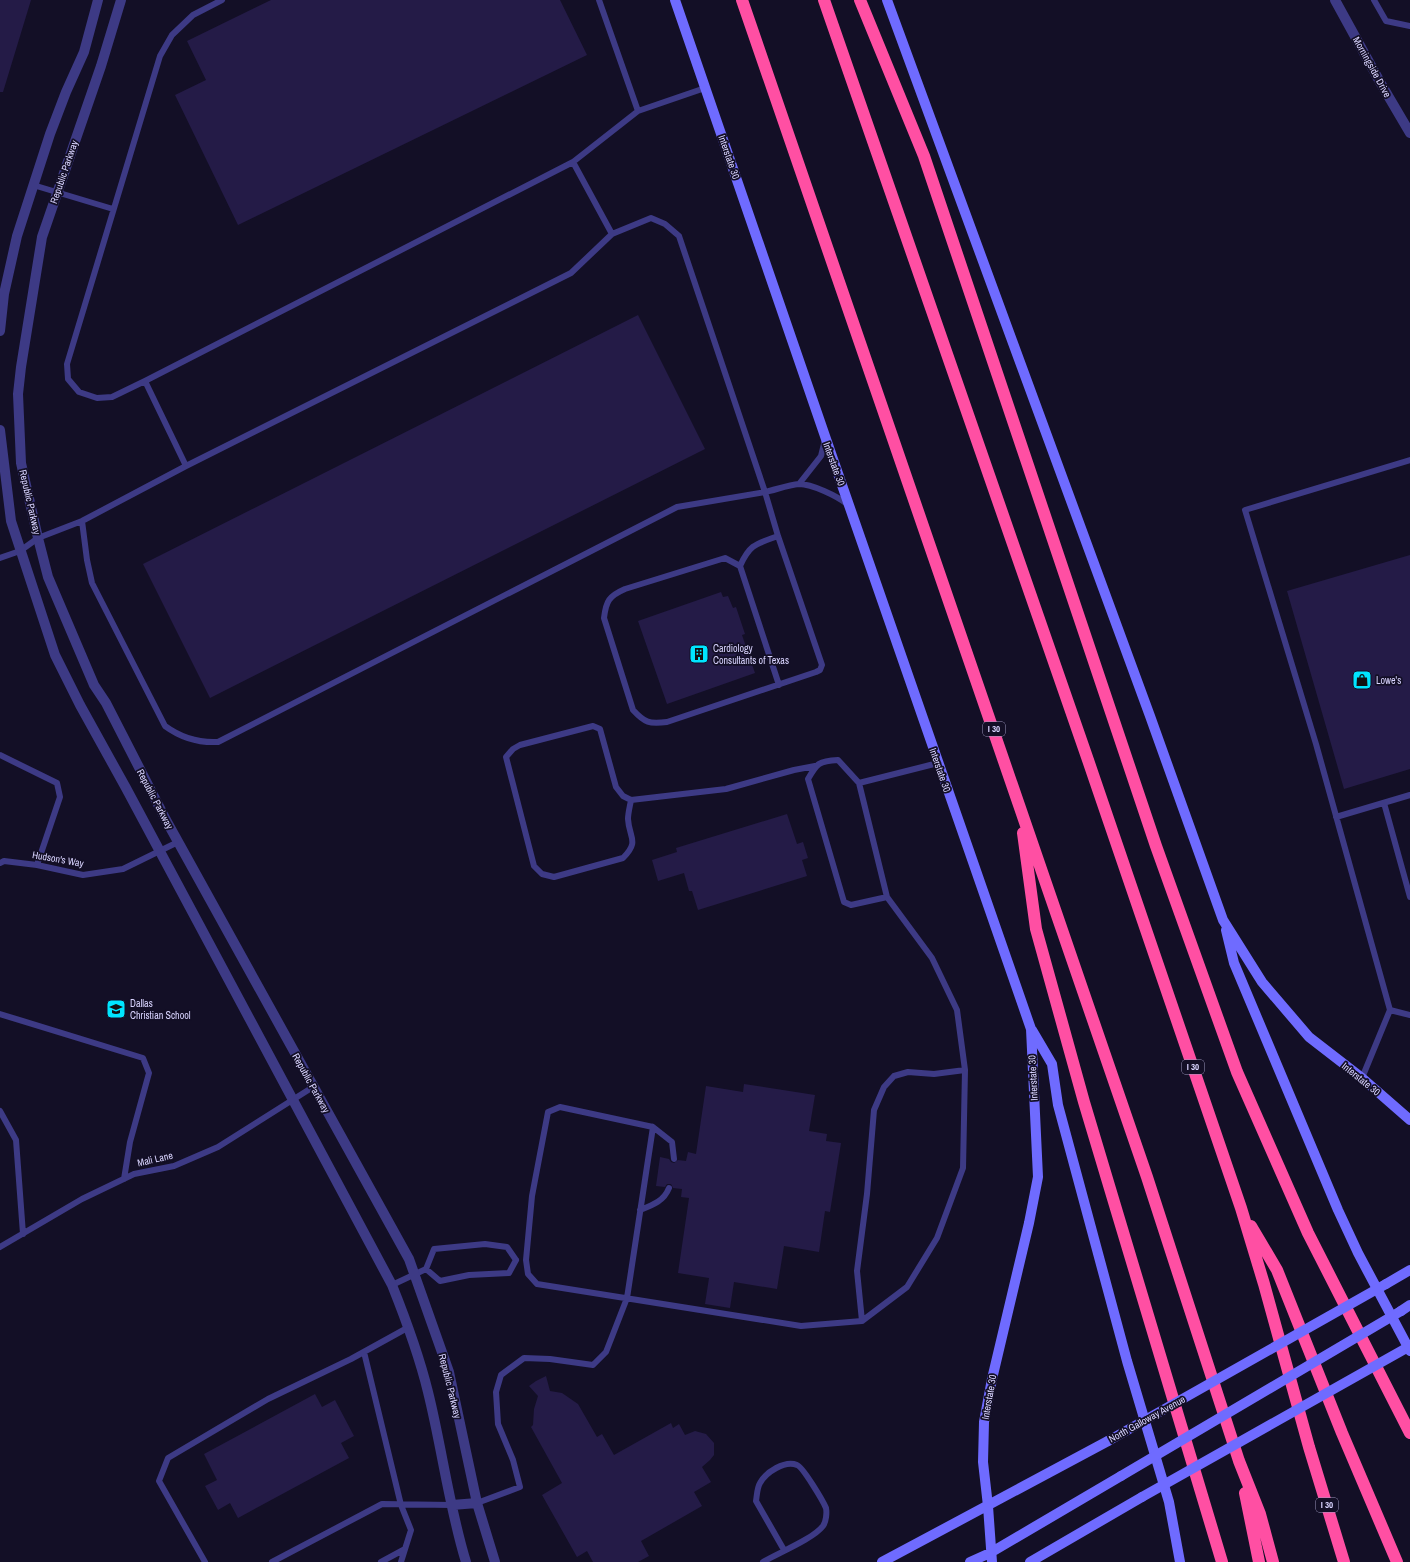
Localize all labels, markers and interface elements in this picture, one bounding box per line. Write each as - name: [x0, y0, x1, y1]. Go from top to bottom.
- street label: Morningside Drive: [1350, 34, 1394, 100]
- street label: Interstate 30: [715, 133, 743, 181]
- street label: Republic Parkway: [47, 138, 81, 205]
- street label: Interstate 30: [820, 440, 848, 488]
- street label: Republic Parkway: [16, 468, 44, 537]
- place label: Cardiology Consultants of Texas: [713, 642, 789, 667]
- building icon: Cardiology Consultants of Texas: [688, 643, 710, 665]
- shop icon: Lowe's: [1351, 669, 1373, 691]
- place label: Lowe's: [1376, 674, 1401, 687]
- road number: I 30: [983, 722, 1005, 736]
- street label: Interstate 30: [926, 746, 954, 794]
- street label: Republic Parkway: [134, 767, 177, 832]
- street label: Hudson's Way: [31, 848, 86, 870]
- place label: Dallas Christian School: [130, 997, 191, 1022]
- school or university icon: Dallas Christian School: [105, 998, 127, 1020]
- street label: Republic Parkway: [289, 1051, 333, 1116]
- street label: Interstate 30: [1025, 1054, 1041, 1101]
- road number: I 30: [1182, 1060, 1204, 1074]
- street label: Interstate 30: [1339, 1060, 1383, 1099]
- street label: Mali Lane: [136, 1149, 174, 1169]
- street label: Republic Parkway: [436, 1352, 465, 1420]
- street label: Interstate 30: [979, 1373, 999, 1421]
- street label: North Galloway Avenue: [1106, 1392, 1188, 1445]
- road number: I 30: [1316, 1498, 1338, 1512]

